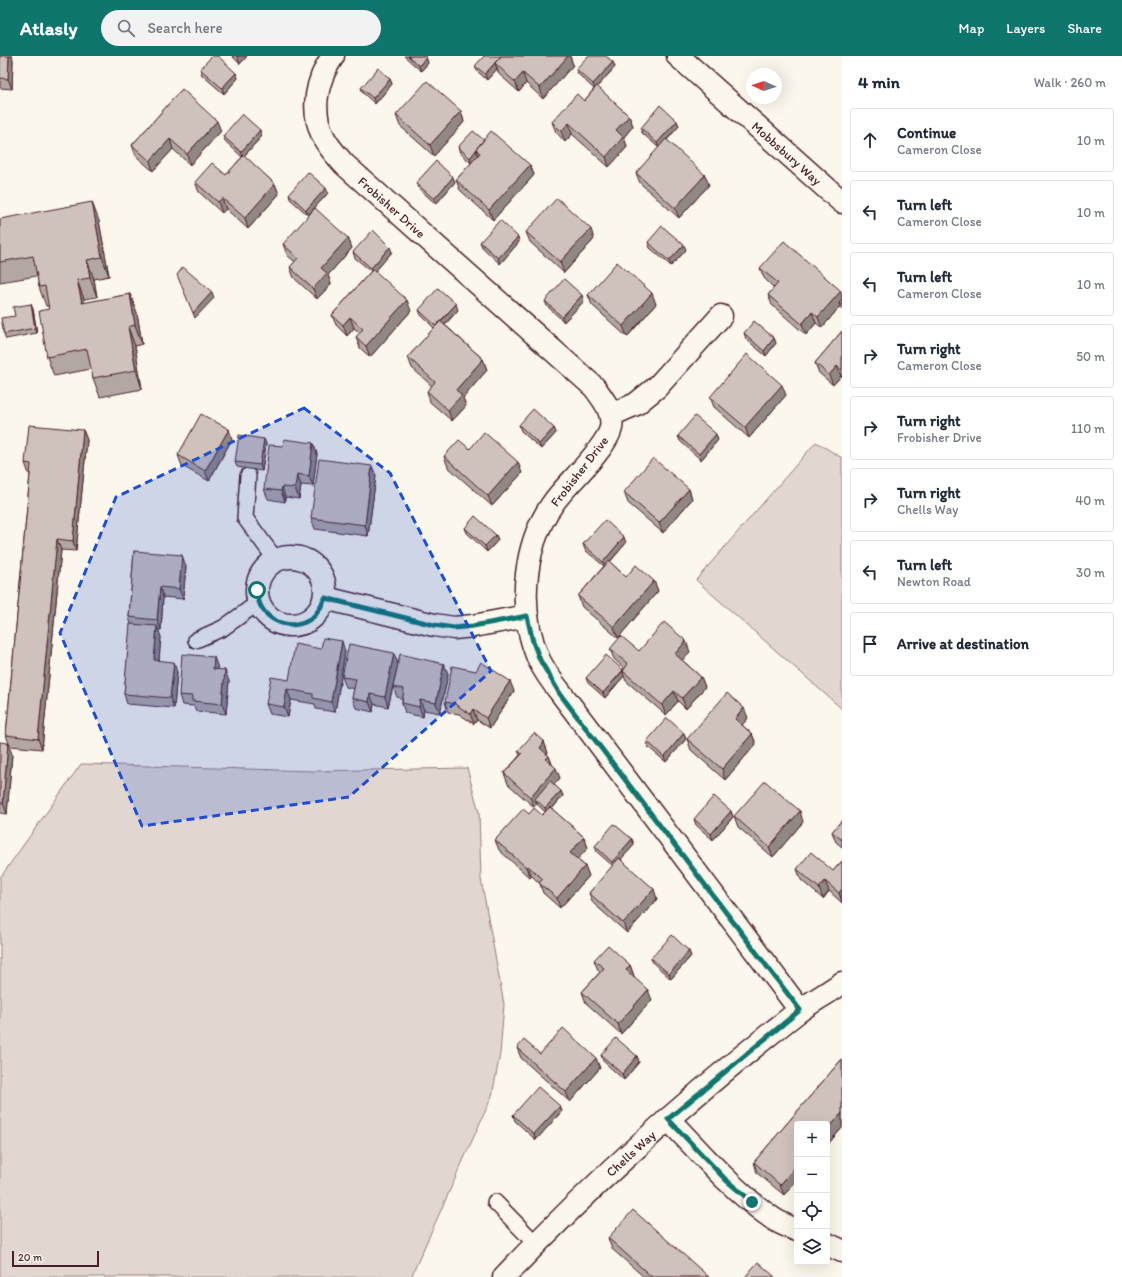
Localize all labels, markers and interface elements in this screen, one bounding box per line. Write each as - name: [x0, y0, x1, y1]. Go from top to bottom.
- search box: [101, 10, 381, 46]
- text: Atlasly: [20, 17, 77, 40]
- icon: search: [115, 17, 137, 39]
- text: Search here: [147, 19, 223, 37]
- text: Map: [959, 20, 984, 37]
- text: Layers: [1006, 20, 1045, 37]
- text: Share: [1067, 20, 1102, 37]
- north arrow: [746, 68, 782, 104]
- text: 4 min: [858, 72, 900, 92]
- text: Walk · 260 m: [1034, 75, 1106, 90]
- street label: Mobbsbury Way: [749, 119, 825, 188]
- text: Continue: [897, 124, 956, 142]
- icon: ahead: [859, 129, 881, 151]
- text: 10 m: [1077, 133, 1105, 148]
- text: Cameron Close: [897, 142, 982, 157]
- street label: Frobisher Drive: [355, 173, 428, 241]
- text: Turn left: [897, 196, 952, 214]
- icon: left: [859, 201, 881, 223]
- text: 10 m: [1077, 205, 1105, 220]
- text: Cameron Close: [897, 214, 982, 229]
- text: Turn left: [897, 268, 952, 286]
- icon: left: [859, 273, 881, 295]
- text: 10 m: [1077, 277, 1105, 292]
- text: Cameron Close: [897, 286, 982, 301]
- text: Turn right: [897, 340, 961, 358]
- icon: right: [859, 345, 881, 367]
- text: 50 m: [1076, 349, 1105, 364]
- text: Cameron Close: [897, 358, 982, 373]
- text: Turn right: [897, 412, 961, 430]
- icon: right: [859, 417, 881, 439]
- text: 110 m: [1071, 421, 1105, 436]
- text: Frobisher Drive: [897, 430, 982, 445]
- street label: Frobisher Drive: [547, 433, 611, 509]
- text: Turn right: [897, 484, 961, 502]
- icon: right: [859, 489, 881, 511]
- text: 40 m: [1075, 493, 1105, 508]
- text: Chells Way: [897, 502, 958, 517]
- text: Turn left: [897, 556, 952, 574]
- icon: left: [859, 561, 881, 583]
- text: 30 m: [1076, 565, 1105, 580]
- text: Newton Road: [897, 574, 971, 589]
- route start: [248, 581, 266, 599]
- icon: arrive: [859, 633, 881, 655]
- text: Arrive at destination: [897, 635, 1029, 653]
- map controls: [794, 1121, 830, 1265]
- button: +: [794, 1121, 830, 1157]
- street label: Chells Way: [603, 1127, 658, 1180]
- button: −: [794, 1157, 830, 1193]
- route end: [743, 1193, 761, 1211]
- button: locate: [794, 1193, 830, 1229]
- button: layers: [794, 1229, 830, 1265]
- scale bar: [12, 1249, 99, 1268]
- text: 20 m: [18, 1251, 42, 1264]

